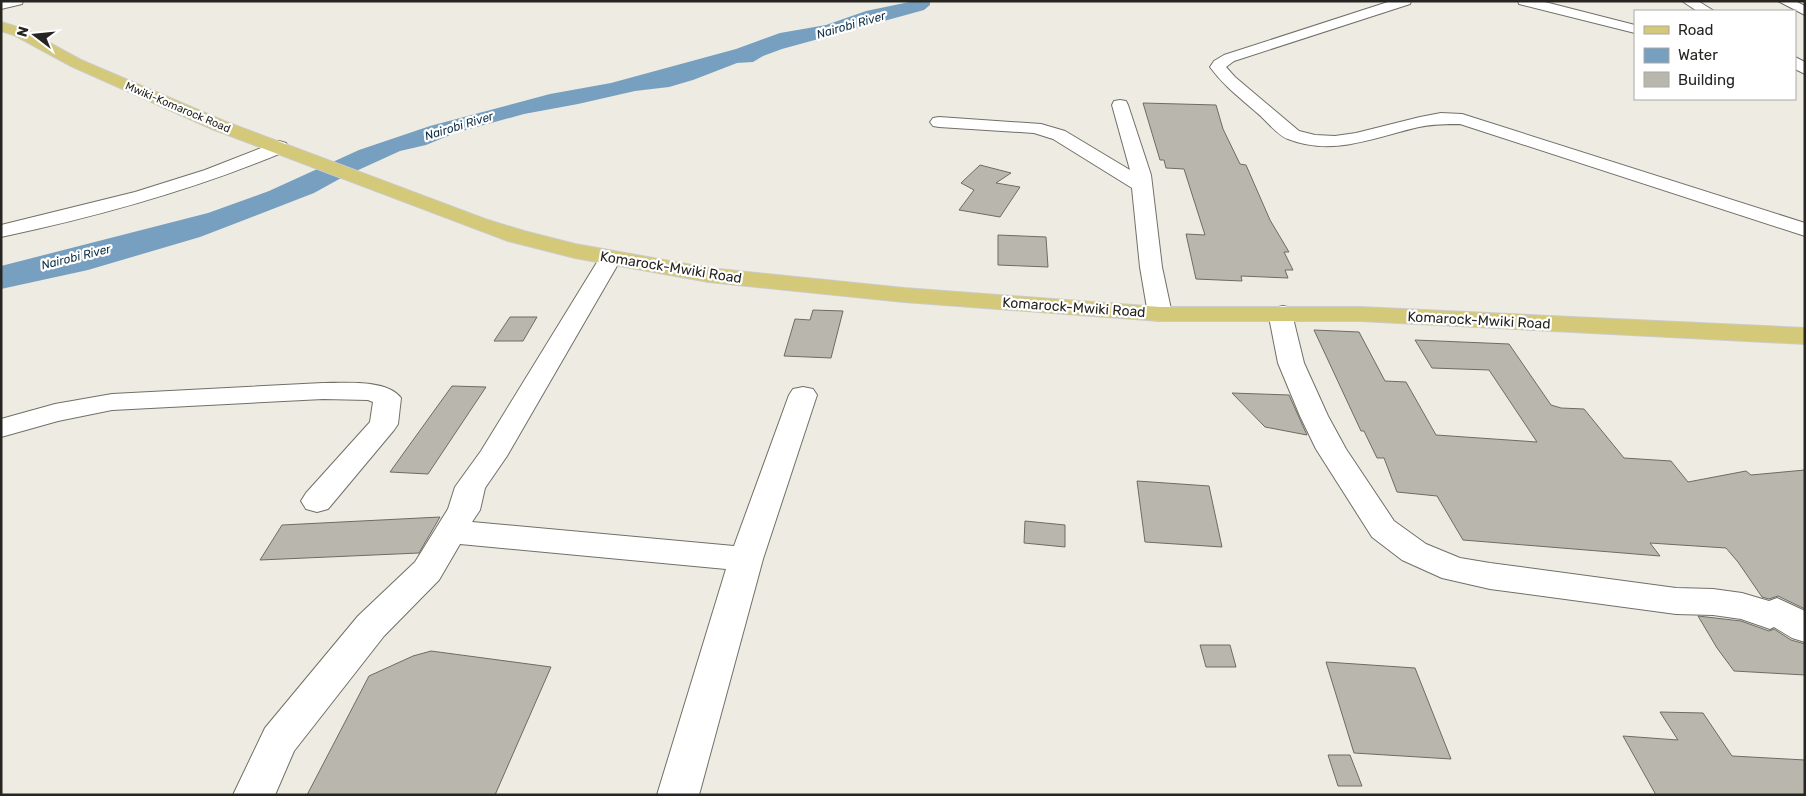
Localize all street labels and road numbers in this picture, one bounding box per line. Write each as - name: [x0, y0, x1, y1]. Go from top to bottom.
- street label: Mwiki-Komarock Road: [123, 79, 232, 136]
- street label: Komarock-Mwiki Road: [599, 248, 743, 287]
- street label: Komarock-Mwiki Road: [1002, 294, 1146, 321]
- street label: Komarock-Mwiki Road: [1407, 308, 1551, 333]

